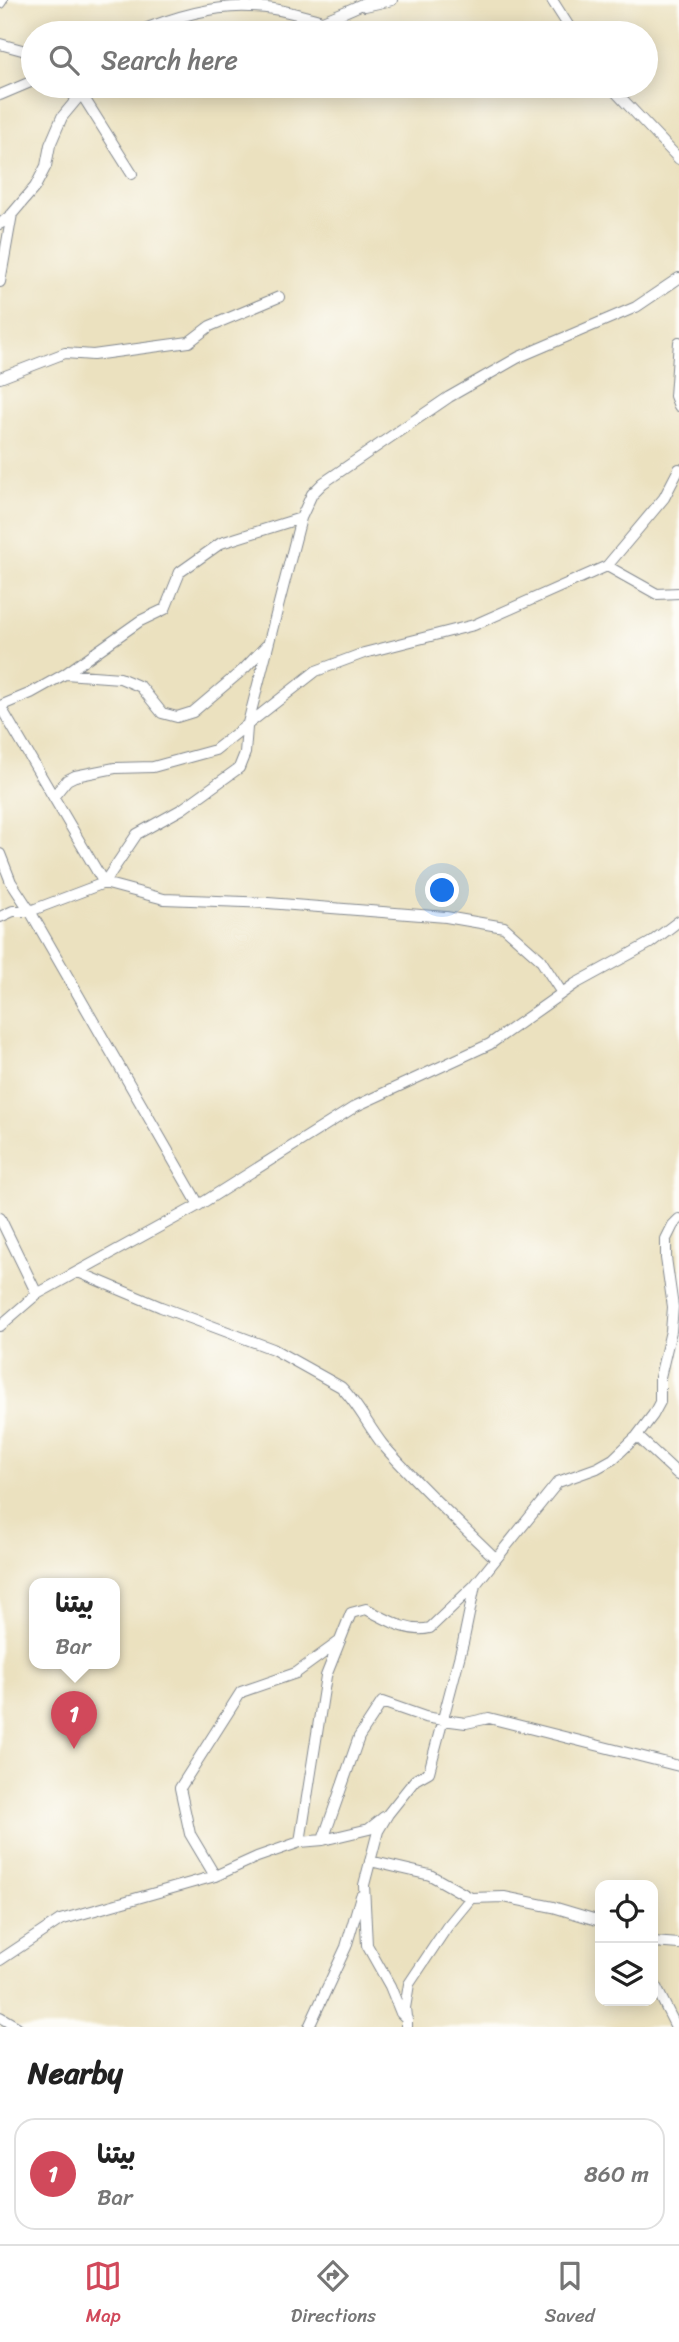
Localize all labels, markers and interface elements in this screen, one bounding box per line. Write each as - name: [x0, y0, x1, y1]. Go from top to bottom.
- search box: [21, 21, 658, 98]
- text: Search here: [101, 37, 238, 83]
- icon: search: [45, 41, 83, 79]
- your location: [425, 873, 459, 907]
- popup: [29, 1578, 120, 1669]
- text: بيتنا: [55, 1580, 94, 1626]
- text: Bar: [55, 1626, 91, 1667]
- pin: 1: [51, 1691, 97, 1749]
- map controls: [595, 1880, 658, 2006]
- button: locate: [595, 1880, 658, 1943]
- button: layers: [595, 1943, 658, 2006]
- text: Nearby: [28, 2046, 123, 2100]
- text: بيتنا: [97, 2131, 136, 2177]
- text: 1: [48, 2154, 58, 2195]
- text: 860 m: [584, 2154, 649, 2195]
- text: Bar: [97, 2177, 133, 2218]
- tab: Map: [84, 2257, 122, 2332]
- tab: Directions: [291, 2257, 376, 2332]
- tab: Saved: [545, 2257, 595, 2332]

